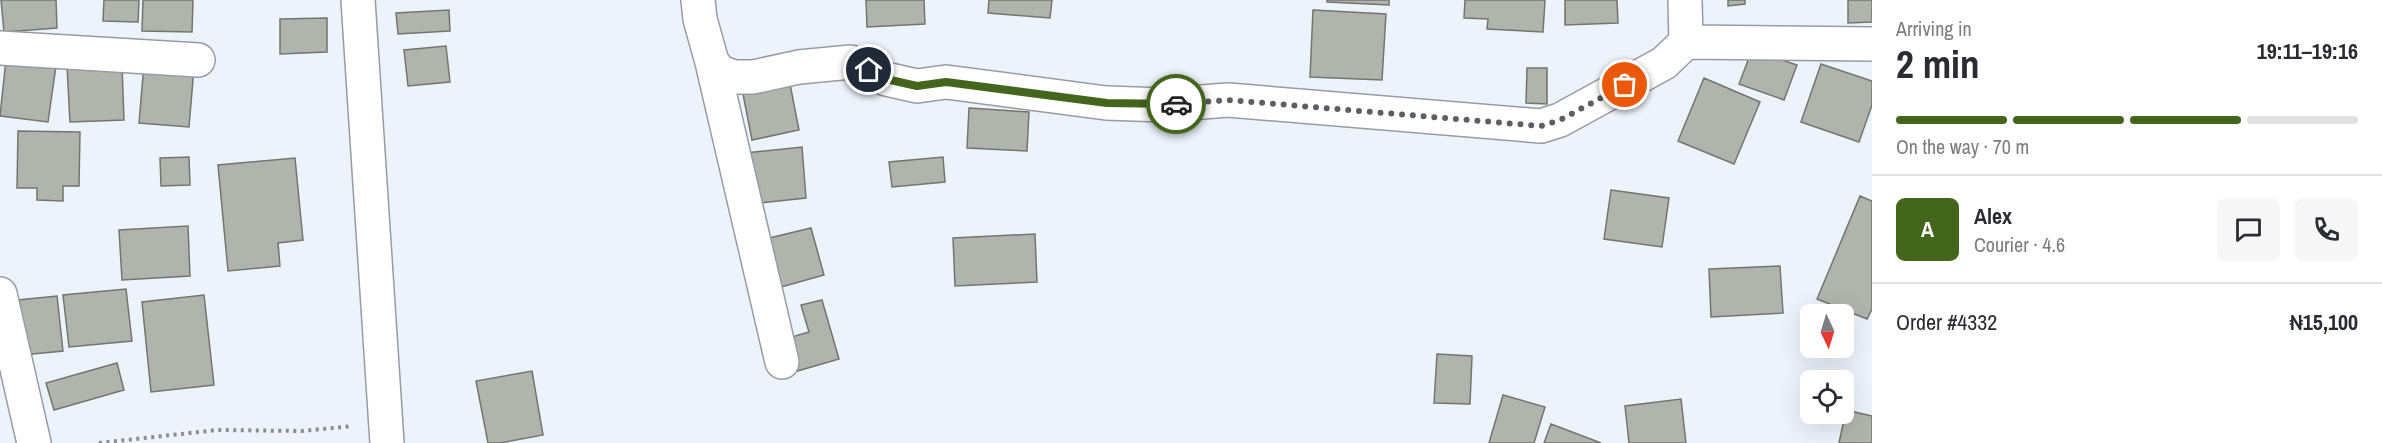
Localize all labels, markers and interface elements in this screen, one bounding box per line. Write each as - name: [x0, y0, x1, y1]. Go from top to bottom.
- text: Arriving in: [1896, 15, 1972, 42]
- text: 19:11–19:16: [2257, 36, 2358, 66]
- text: 2 min: [1896, 38, 1980, 90]
- pin: [843, 44, 894, 95]
- icon: home: [852, 53, 885, 86]
- pin: [1599, 59, 1650, 110]
- icon: bag: [1608, 68, 1641, 101]
- courier: [1146, 74, 1206, 134]
- icon: car: [1160, 88, 1193, 121]
- text: On the way · 70 m: [1896, 133, 2029, 160]
- button: chat: [2217, 198, 2280, 261]
- button: phone: [2295, 198, 2358, 261]
- text: Alex: [1974, 201, 2012, 231]
- text: A: [1921, 214, 1934, 244]
- text: Courier · 4.6: [1974, 231, 2065, 258]
- north arrow: [1800, 304, 1854, 358]
- map controls: [1800, 304, 1854, 424]
- text: Order #4332: [1896, 307, 1997, 337]
- text: ₦15,100: [2290, 307, 2358, 337]
- button: locate: [1800, 370, 1854, 424]

